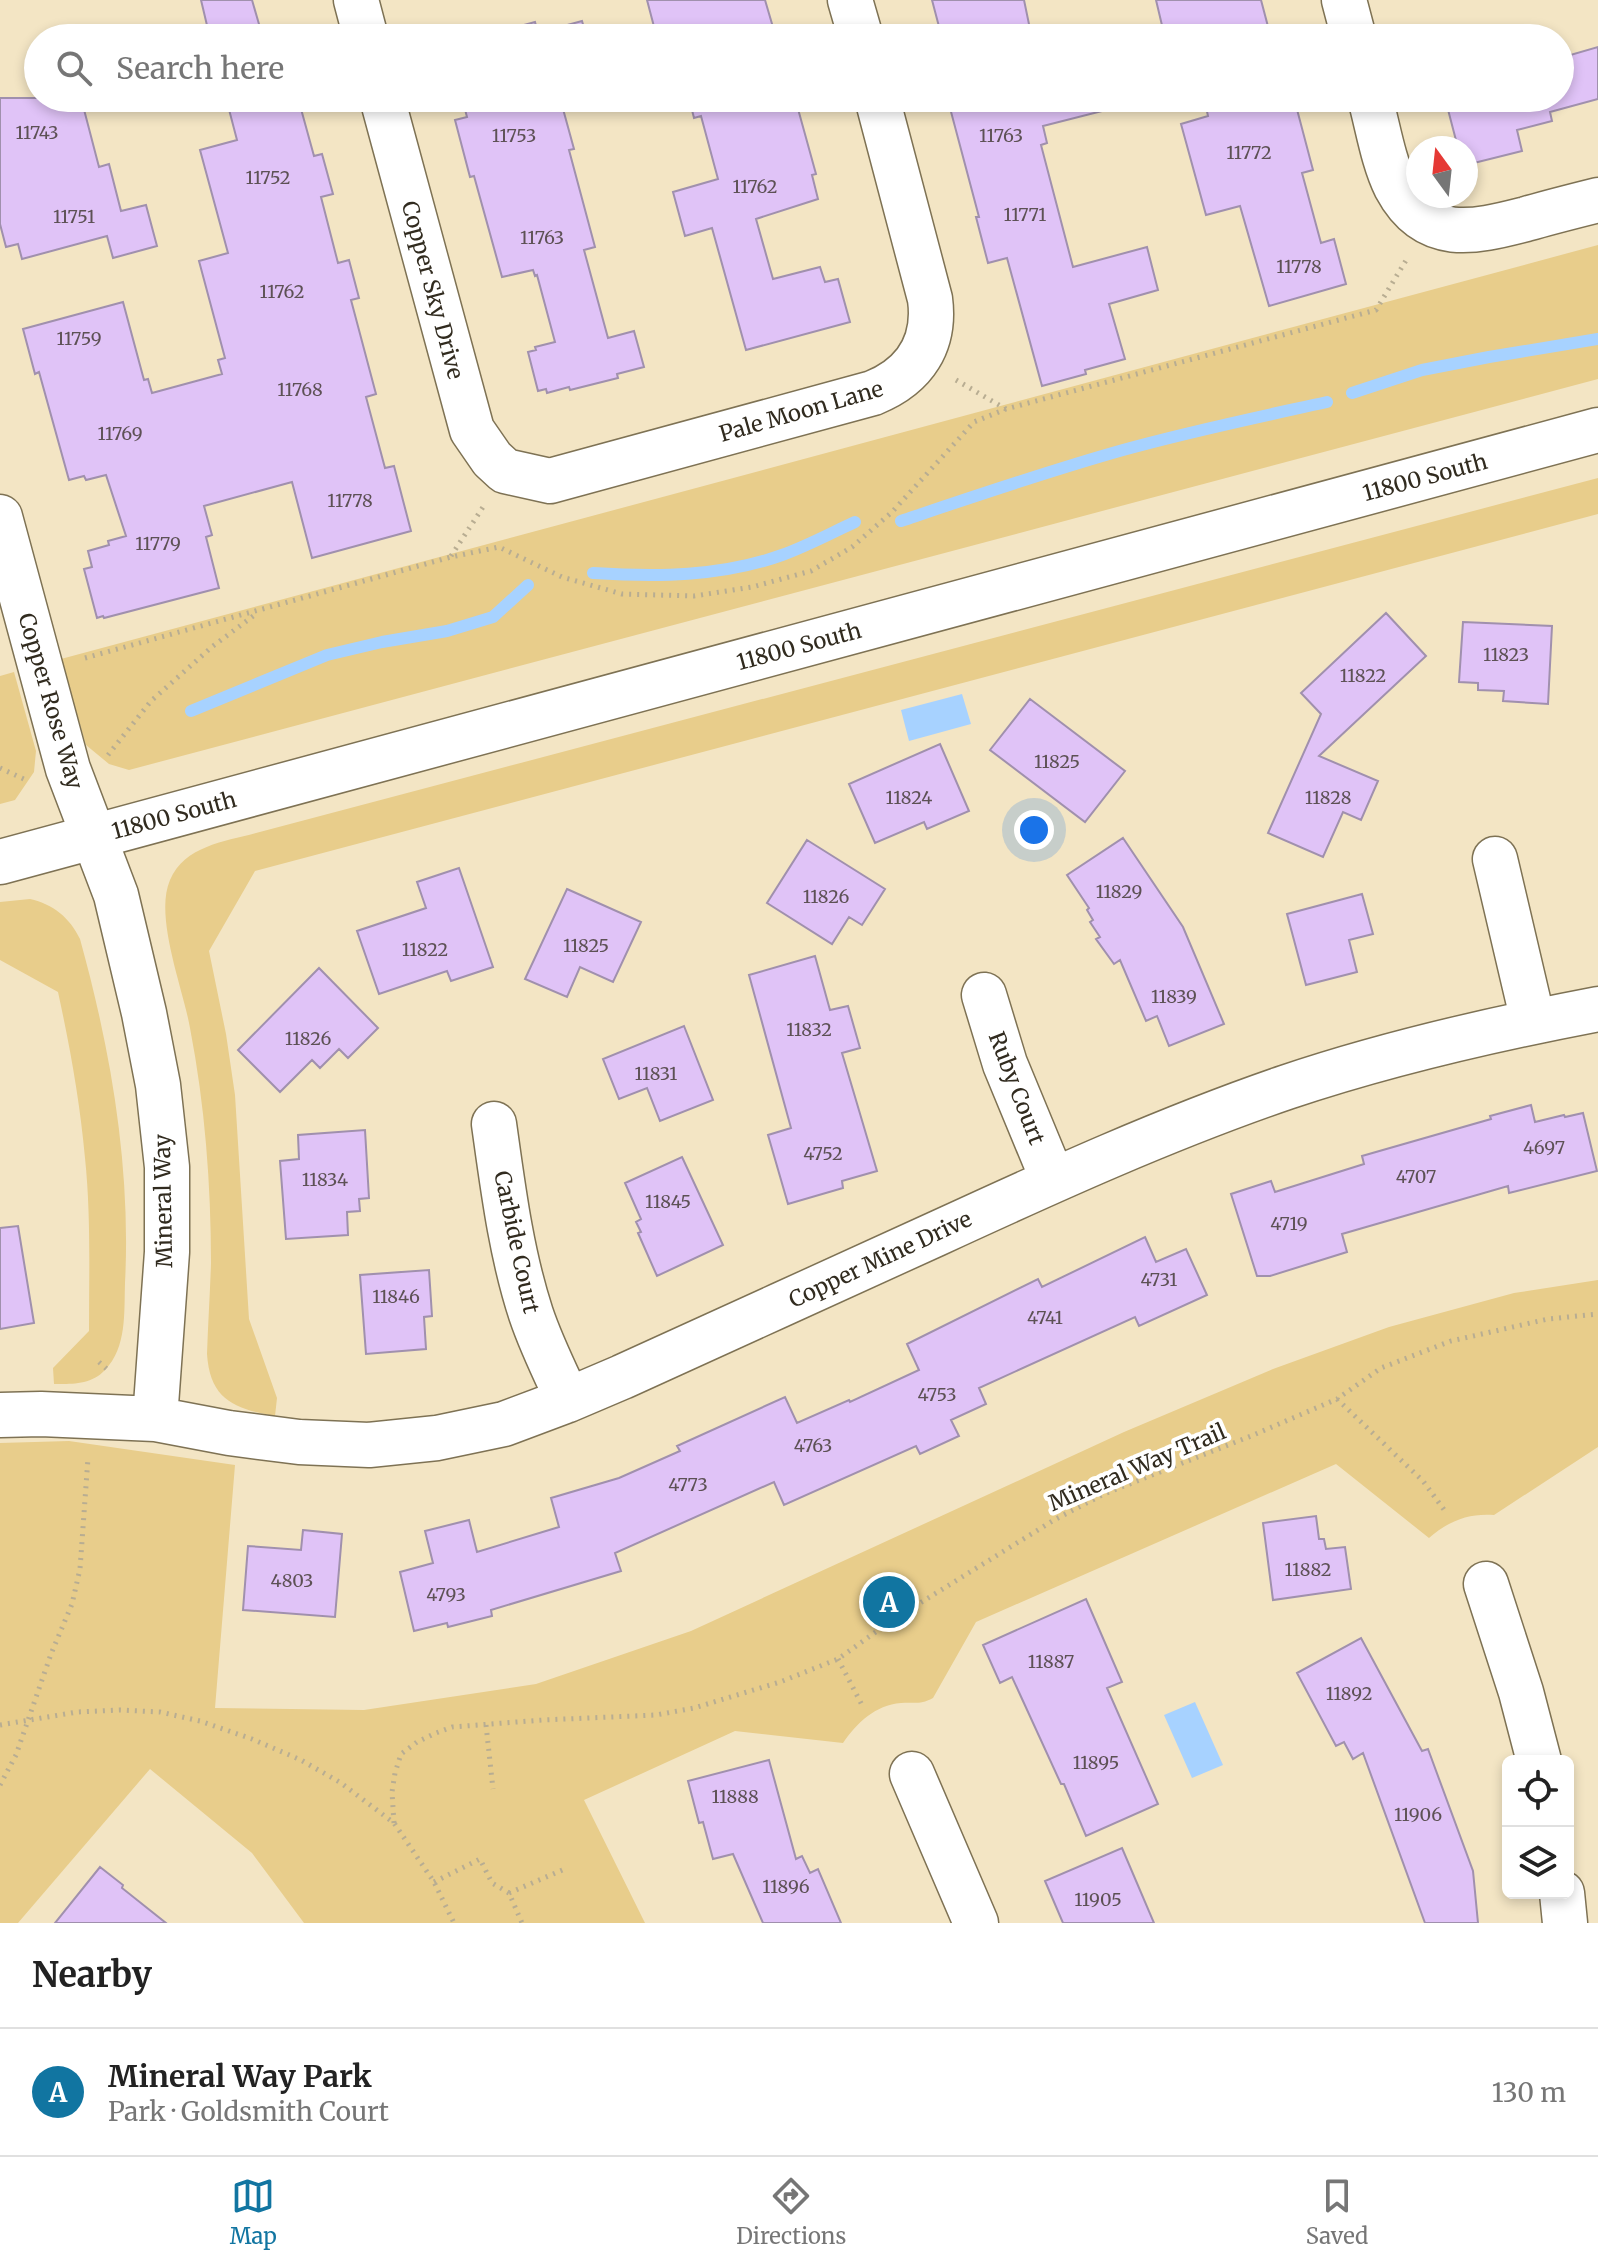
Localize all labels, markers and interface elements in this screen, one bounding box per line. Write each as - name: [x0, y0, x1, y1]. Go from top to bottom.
- search box: [24, 24, 1574, 112]
- icon: search: [52, 46, 96, 90]
- text: Search here: [116, 49, 284, 87]
- house number: 11743: [15, 121, 59, 144]
- house number: 11753: [492, 124, 536, 147]
- house number: 11763: [979, 124, 1023, 147]
- north arrow: [1406, 136, 1478, 208]
- house number: 11772: [1226, 141, 1272, 164]
- house number: 11752: [246, 166, 290, 189]
- house number: 11762: [733, 175, 777, 198]
- street label: Copper Sky Drive: [396, 198, 470, 382]
- house number: 11771: [1004, 203, 1046, 226]
- house number: 11751: [53, 205, 95, 228]
- house number: 11763: [520, 226, 564, 249]
- house number: 11778: [1276, 255, 1322, 278]
- house number: 11762: [260, 280, 304, 303]
- house number: 11759: [56, 327, 102, 350]
- street label: Pale Moon Lane: [716, 374, 886, 448]
- house number: 11768: [277, 378, 323, 401]
- house number: 11769: [97, 422, 143, 445]
- street label: 11800 South: [1360, 447, 1491, 507]
- house number: 11778: [327, 489, 373, 512]
- house number: 11779: [135, 532, 181, 555]
- street label: Copper Rose Way: [12, 610, 90, 793]
- street label: 11800 South: [734, 616, 865, 676]
- house number: 11823: [1483, 643, 1529, 666]
- house number: 11822: [1340, 664, 1386, 687]
- house number: 11825: [1034, 750, 1080, 773]
- street label: 11800 South: [109, 785, 240, 845]
- house number: 11824: [886, 786, 932, 809]
- house number: 11828: [1305, 786, 1351, 809]
- your location: [1014, 810, 1054, 850]
- house number: 11829: [1096, 880, 1142, 903]
- house number: 11826: [803, 885, 849, 908]
- house number: 11825: [563, 934, 609, 957]
- house number: 11822: [402, 938, 448, 961]
- house number: 11839: [1151, 985, 1197, 1008]
- house number: 11832: [786, 1018, 832, 1041]
- house number: 11826: [285, 1027, 331, 1050]
- street label: Ruby Court: [983, 1028, 1051, 1149]
- house number: 11831: [635, 1062, 677, 1085]
- street label: Mineral Way: [148, 1134, 178, 1268]
- house number: 4697: [1523, 1136, 1565, 1159]
- house number: 4752: [803, 1142, 843, 1165]
- house number: 4707: [1396, 1165, 1436, 1188]
- house number: 11834: [302, 1168, 348, 1191]
- street label: Carbide Court: [488, 1168, 546, 1316]
- house number: 11845: [645, 1190, 691, 1213]
- street label: Copper Mine Drive: [784, 1204, 976, 1314]
- house number: 4719: [1270, 1212, 1308, 1235]
- house number: 4731: [1141, 1268, 1177, 1291]
- house number: 11846: [372, 1285, 420, 1308]
- house number: 4741: [1027, 1306, 1063, 1329]
- house number: 4753: [918, 1383, 956, 1406]
- street label: Mineral Way Trail: [1044, 1417, 1230, 1517]
- house number: 4763: [794, 1434, 832, 1457]
- house number: 4773: [668, 1473, 708, 1496]
- house number: 11882: [1285, 1558, 1331, 1581]
- house number: 4803: [271, 1569, 313, 1592]
- pin: A: [863, 1572, 915, 1632]
- house number: 4793: [426, 1583, 466, 1606]
- house number: 11887: [1028, 1650, 1074, 1673]
- house number: 11892: [1326, 1682, 1372, 1705]
- house number: 11895: [1073, 1751, 1119, 1774]
- map controls: [1502, 1755, 1574, 1899]
- button: locate: [1502, 1755, 1574, 1827]
- house number: 11888: [711, 1785, 759, 1808]
- house number: 11906: [1394, 1803, 1442, 1826]
- button: layers: [1502, 1827, 1574, 1899]
- house number: 11896: [762, 1875, 810, 1898]
- house number: 11905: [1074, 1888, 1122, 1911]
- text: Nearby: [32, 1954, 152, 1996]
- text: Mineral Way Park: [108, 2057, 372, 2095]
- text: A: [49, 2076, 67, 2109]
- text: 130 m: [1492, 2076, 1566, 2109]
- text: Park · Goldsmith Court: [108, 2095, 389, 2128]
- tab: Map: [230, 2174, 277, 2250]
- tab: Directions: [736, 2174, 846, 2250]
- tab: Saved: [1306, 2174, 1368, 2250]

